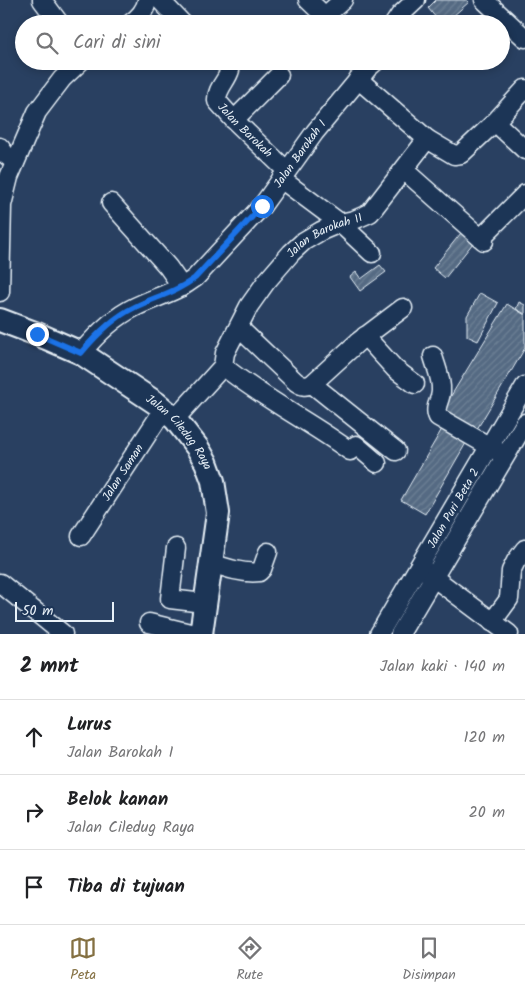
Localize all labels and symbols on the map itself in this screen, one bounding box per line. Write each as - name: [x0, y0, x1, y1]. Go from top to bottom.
- street label: Jalan Barokah: [213, 99, 277, 162]
- street label: Jalan Barokah I: [269, 116, 331, 192]
- route start: [251, 195, 274, 218]
- street label: Jalan Barokah II: [282, 208, 366, 262]
- route end: [26, 323, 49, 346]
- street label: Jalan Ciledug Raya: [142, 390, 217, 473]
- street label: Jalan Saman: [97, 440, 149, 505]
- street label: Jalan Puri Beta 2: [422, 465, 485, 552]
- scale bar: [15, 599, 114, 622]

